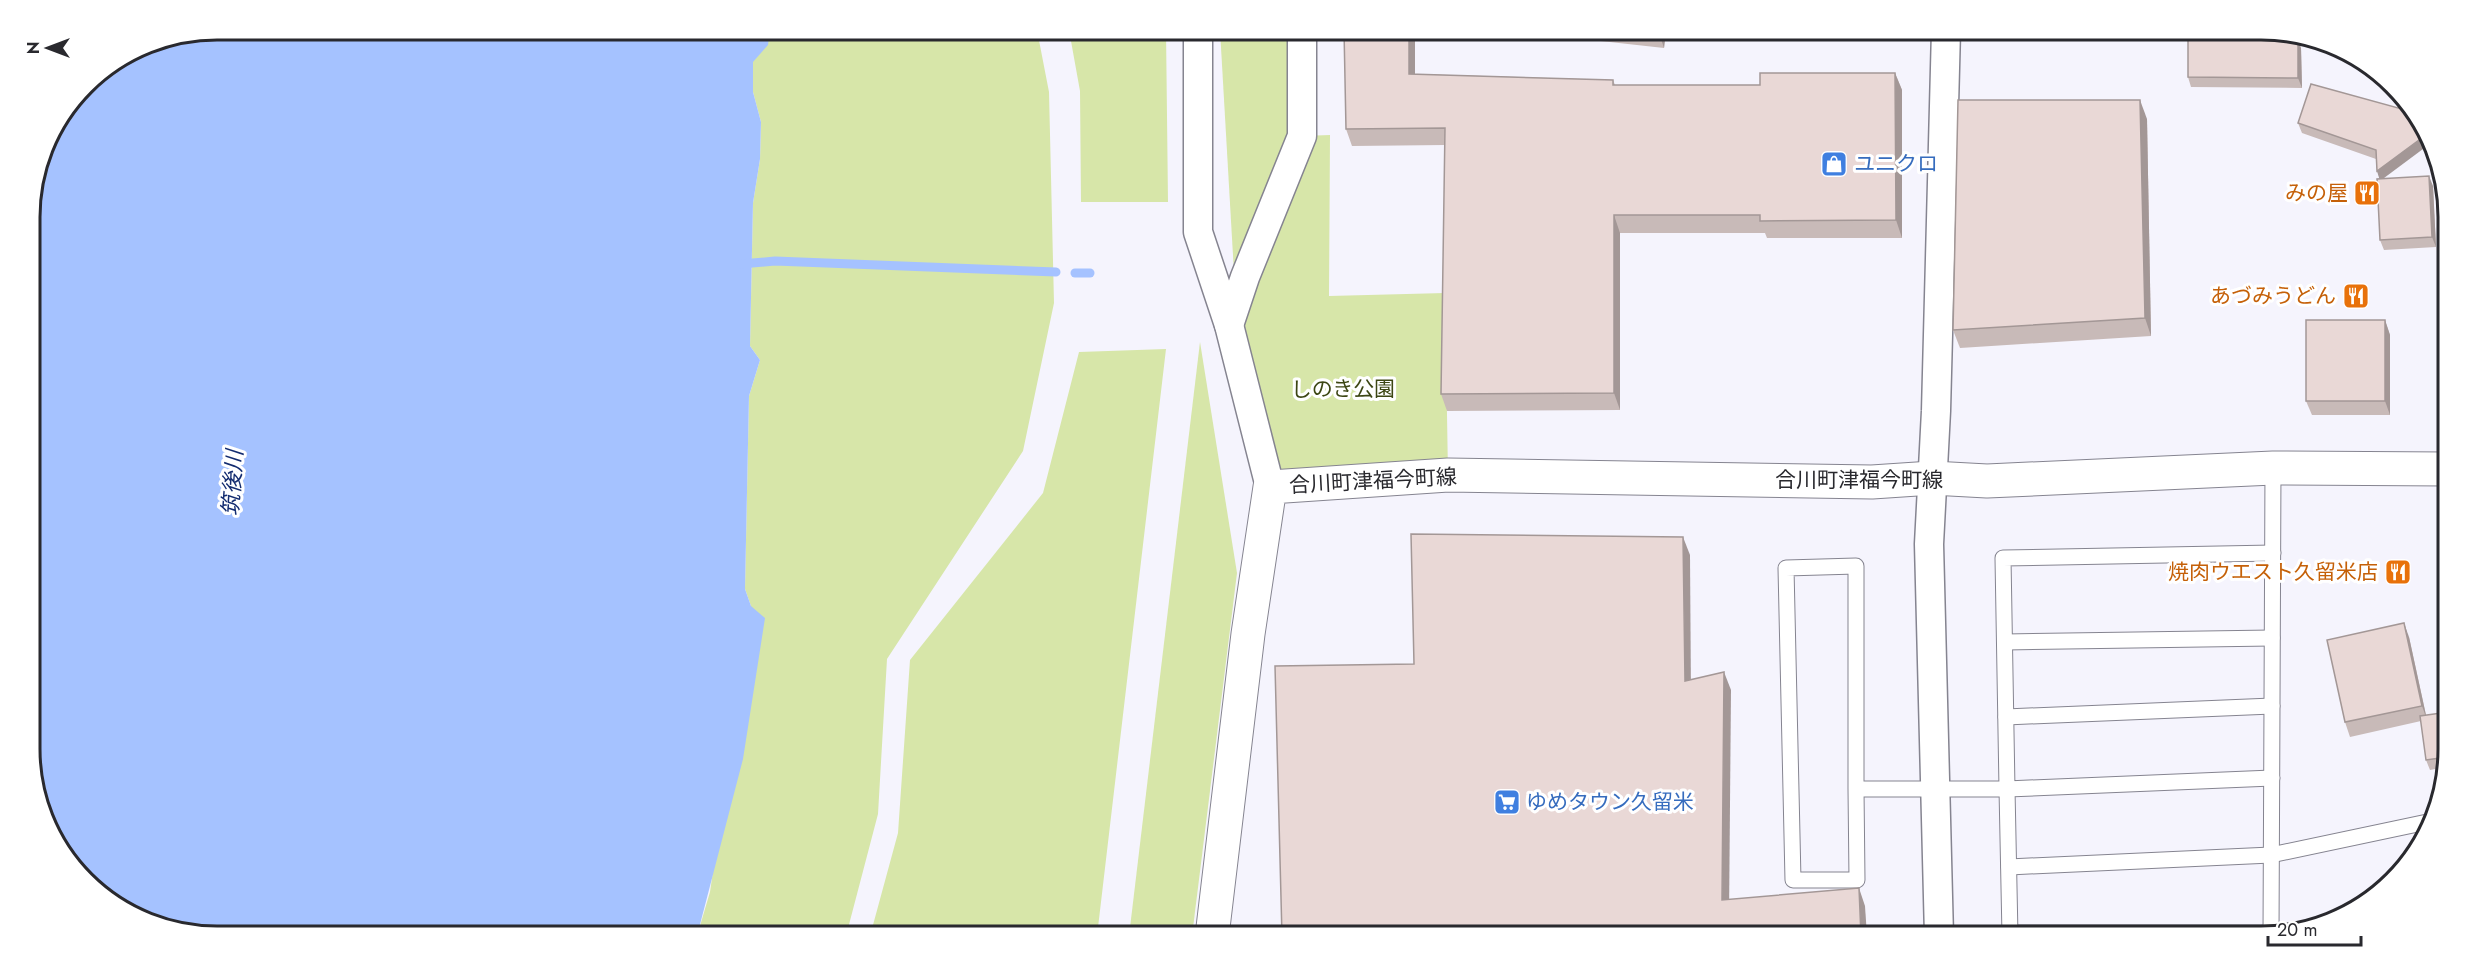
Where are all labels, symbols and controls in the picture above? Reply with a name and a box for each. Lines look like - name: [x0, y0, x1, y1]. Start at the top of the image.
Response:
- north arrow: [18, 18, 78, 78]
- text: N: [22, 42, 45, 54]
- shop icon: ユニクロ: [1819, 149, 1849, 179]
- place label: ユニクロ: [1854, 149, 1938, 179]
- place label: みの屋: [2285, 178, 2348, 208]
- restaurant icon: みの屋: [2352, 178, 2382, 208]
- place label: あづみうどん: [2210, 281, 2336, 311]
- restaurant icon: あづみうどん: [2341, 281, 2371, 311]
- park label: しのき公園: [1291, 374, 1395, 404]
- water label: 筑後川: [214, 447, 250, 517]
- street label: 合川町津福今町線: [1288, 462, 1458, 500]
- street label: 合川町津福今町線: [1775, 465, 1943, 495]
- place label: 焼肉ウエスト久留米店: [2168, 557, 2378, 587]
- restaurant icon: 焼肉ウエスト久留米店: [2383, 557, 2413, 587]
- supermarket icon: ゆめタウン久留米: [1492, 787, 1522, 817]
- place label: ゆめタウン久留米: [1526, 787, 1694, 817]
- scale bar: [2268, 909, 2361, 947]
- text: 20 m: [2277, 917, 2317, 943]

